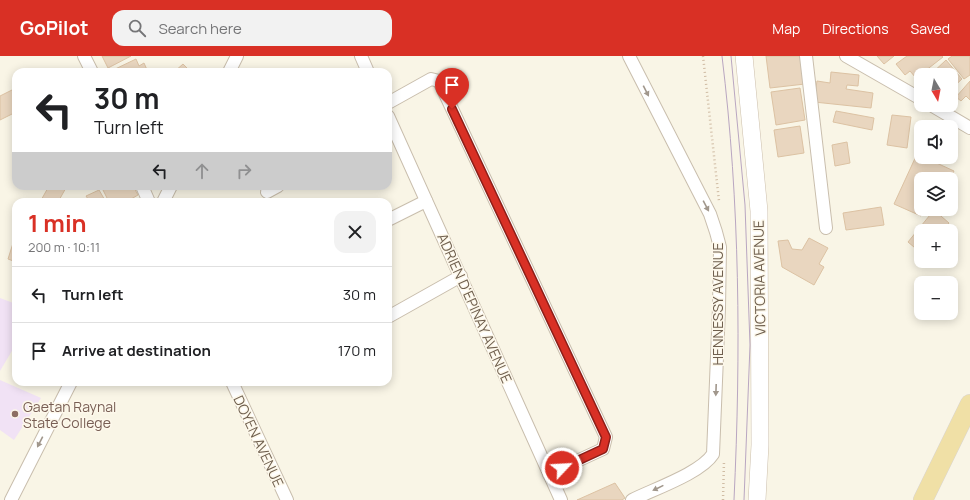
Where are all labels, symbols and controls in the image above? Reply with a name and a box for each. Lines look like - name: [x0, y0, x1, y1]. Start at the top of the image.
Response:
- search box: [112, 10, 392, 46]
- text: GoPilot: [20, 15, 88, 41]
- icon: search: [126, 17, 148, 39]
- text: Search here: [158, 18, 242, 39]
- text: Map: [772, 19, 800, 38]
- text: Directions: [822, 19, 889, 38]
- text: Saved: [911, 19, 950, 38]
- pin: [435, 68, 469, 109]
- north arrow: [914, 68, 958, 112]
- map controls: [914, 68, 958, 320]
- icon: arrive: [441, 74, 463, 96]
- text: 30 m: [94, 79, 159, 117]
- icon: left: [28, 84, 80, 136]
- one-way arrow: [643, 85, 649, 97]
- text: Turn left: [94, 115, 164, 139]
- button: sound: [914, 120, 958, 164]
- icon: left: [149, 160, 171, 182]
- icon: ahead: [191, 160, 213, 182]
- icon: right: [233, 160, 255, 182]
- button: layers: [914, 172, 958, 216]
- one-way arrow: [703, 201, 710, 212]
- text: 1 min: [28, 206, 87, 239]
- button: close: [334, 211, 376, 253]
- street label: VICTORIA AVENUE: [748, 220, 770, 336]
- button: +: [914, 224, 958, 268]
- street label: ADRIEN D'EPINAY AVENUE: [433, 230, 517, 386]
- text: 200 m · 10:11: [28, 238, 100, 256]
- street label: HENNESSY AVENUE: [708, 242, 727, 366]
- button: −: [914, 276, 958, 320]
- icon: left: [28, 284, 50, 306]
- text: Turn left: [62, 284, 124, 305]
- text: 30 m: [343, 284, 376, 305]
- icon: arrive: [28, 340, 50, 362]
- text: Arrive at destination: [62, 340, 211, 361]
- text: 170 m: [338, 340, 376, 361]
- one-way arrow: [713, 384, 719, 397]
- street label: DOYEN AVENUE: [229, 392, 289, 490]
- place label: Gaetan Raynal State College: [23, 397, 116, 432]
- marker: Gaetan Raynal State College: [10, 409, 20, 419]
- one-way arrow: [37, 436, 44, 447]
- position arrow: [541, 447, 583, 489]
- one-way arrow: [652, 485, 663, 491]

